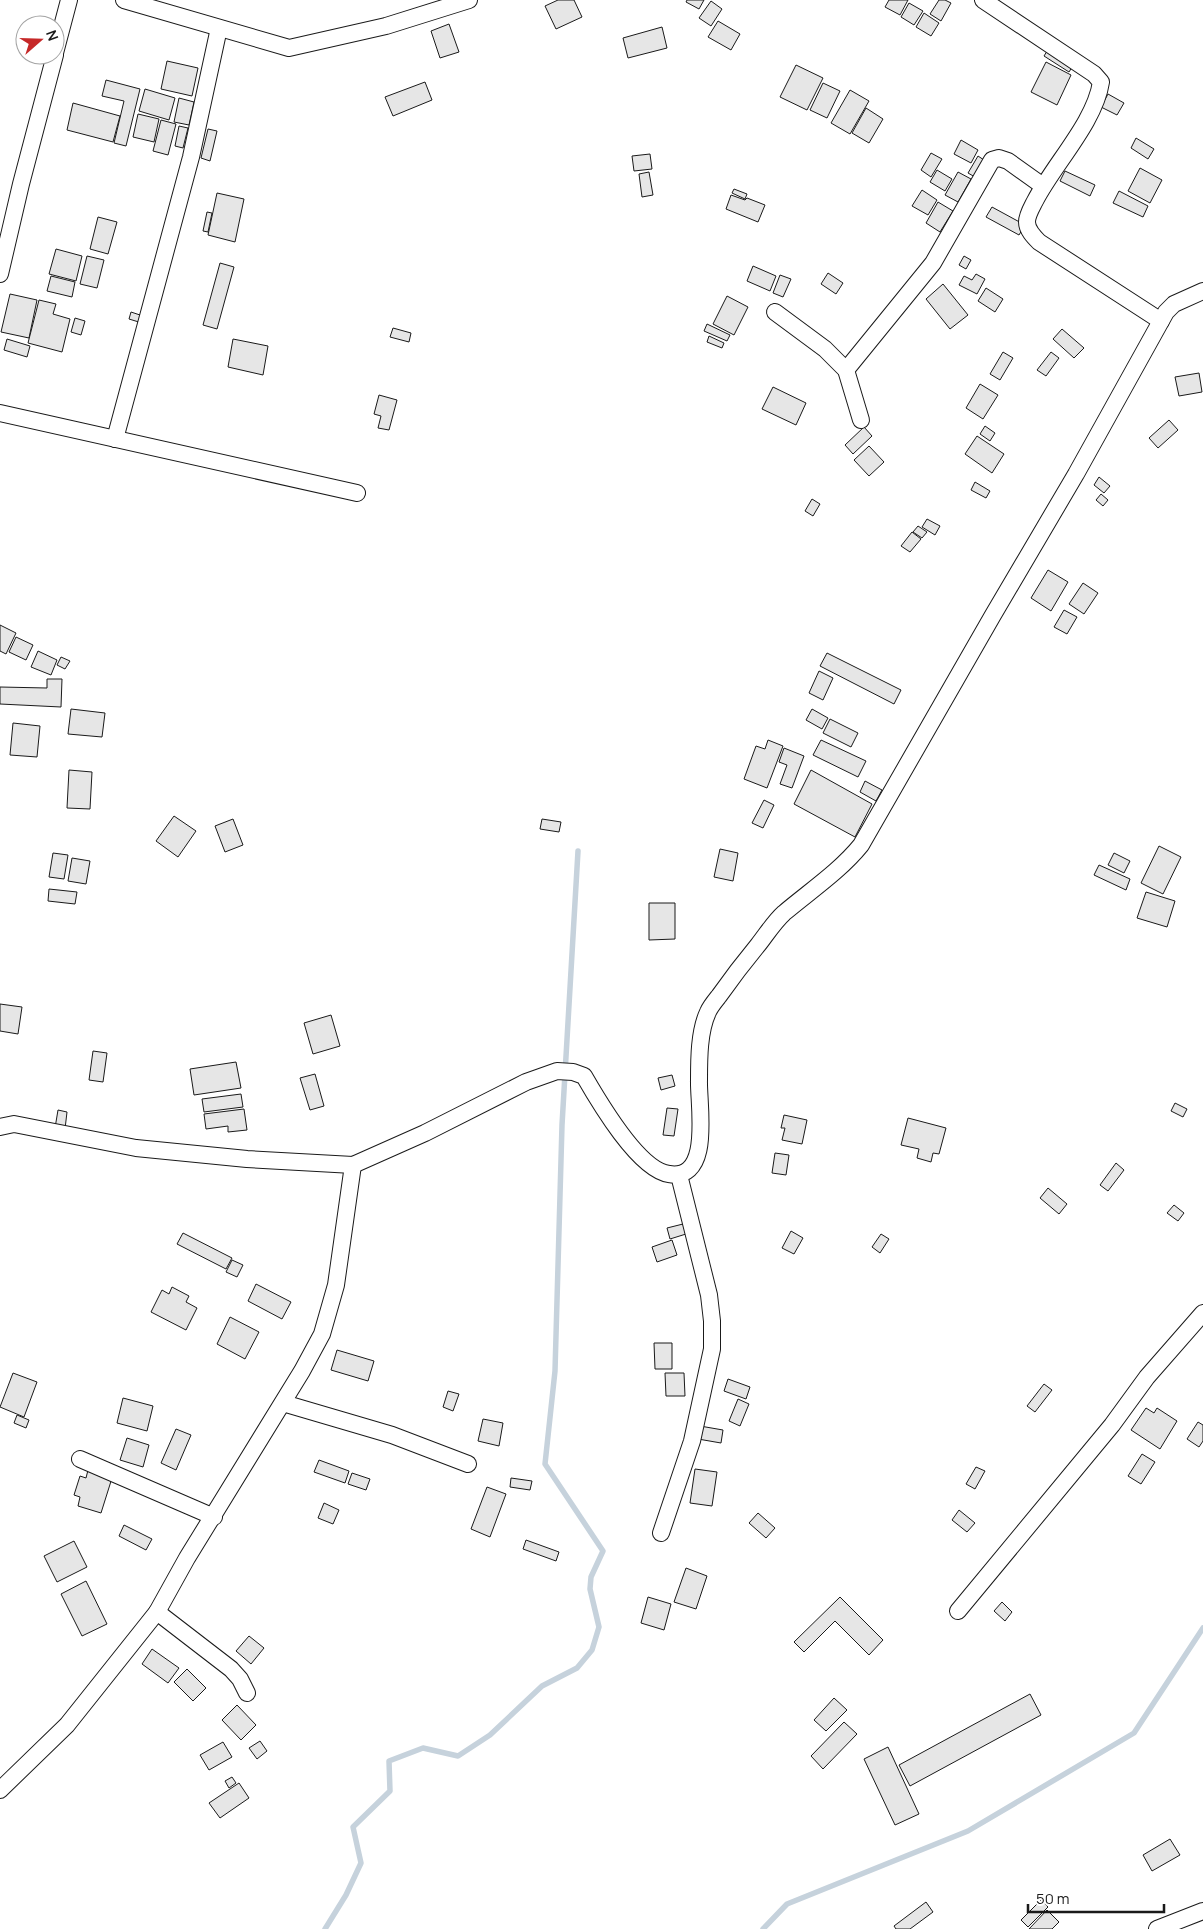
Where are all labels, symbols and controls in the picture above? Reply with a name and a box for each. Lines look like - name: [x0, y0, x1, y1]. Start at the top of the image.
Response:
- north arrow: [15, 15, 65, 65]
- text: N: [42, 27, 63, 43]
- scale bar: [1028, 1882, 1164, 1914]
- text: 50 m: [1036, 1888, 1070, 1909]

